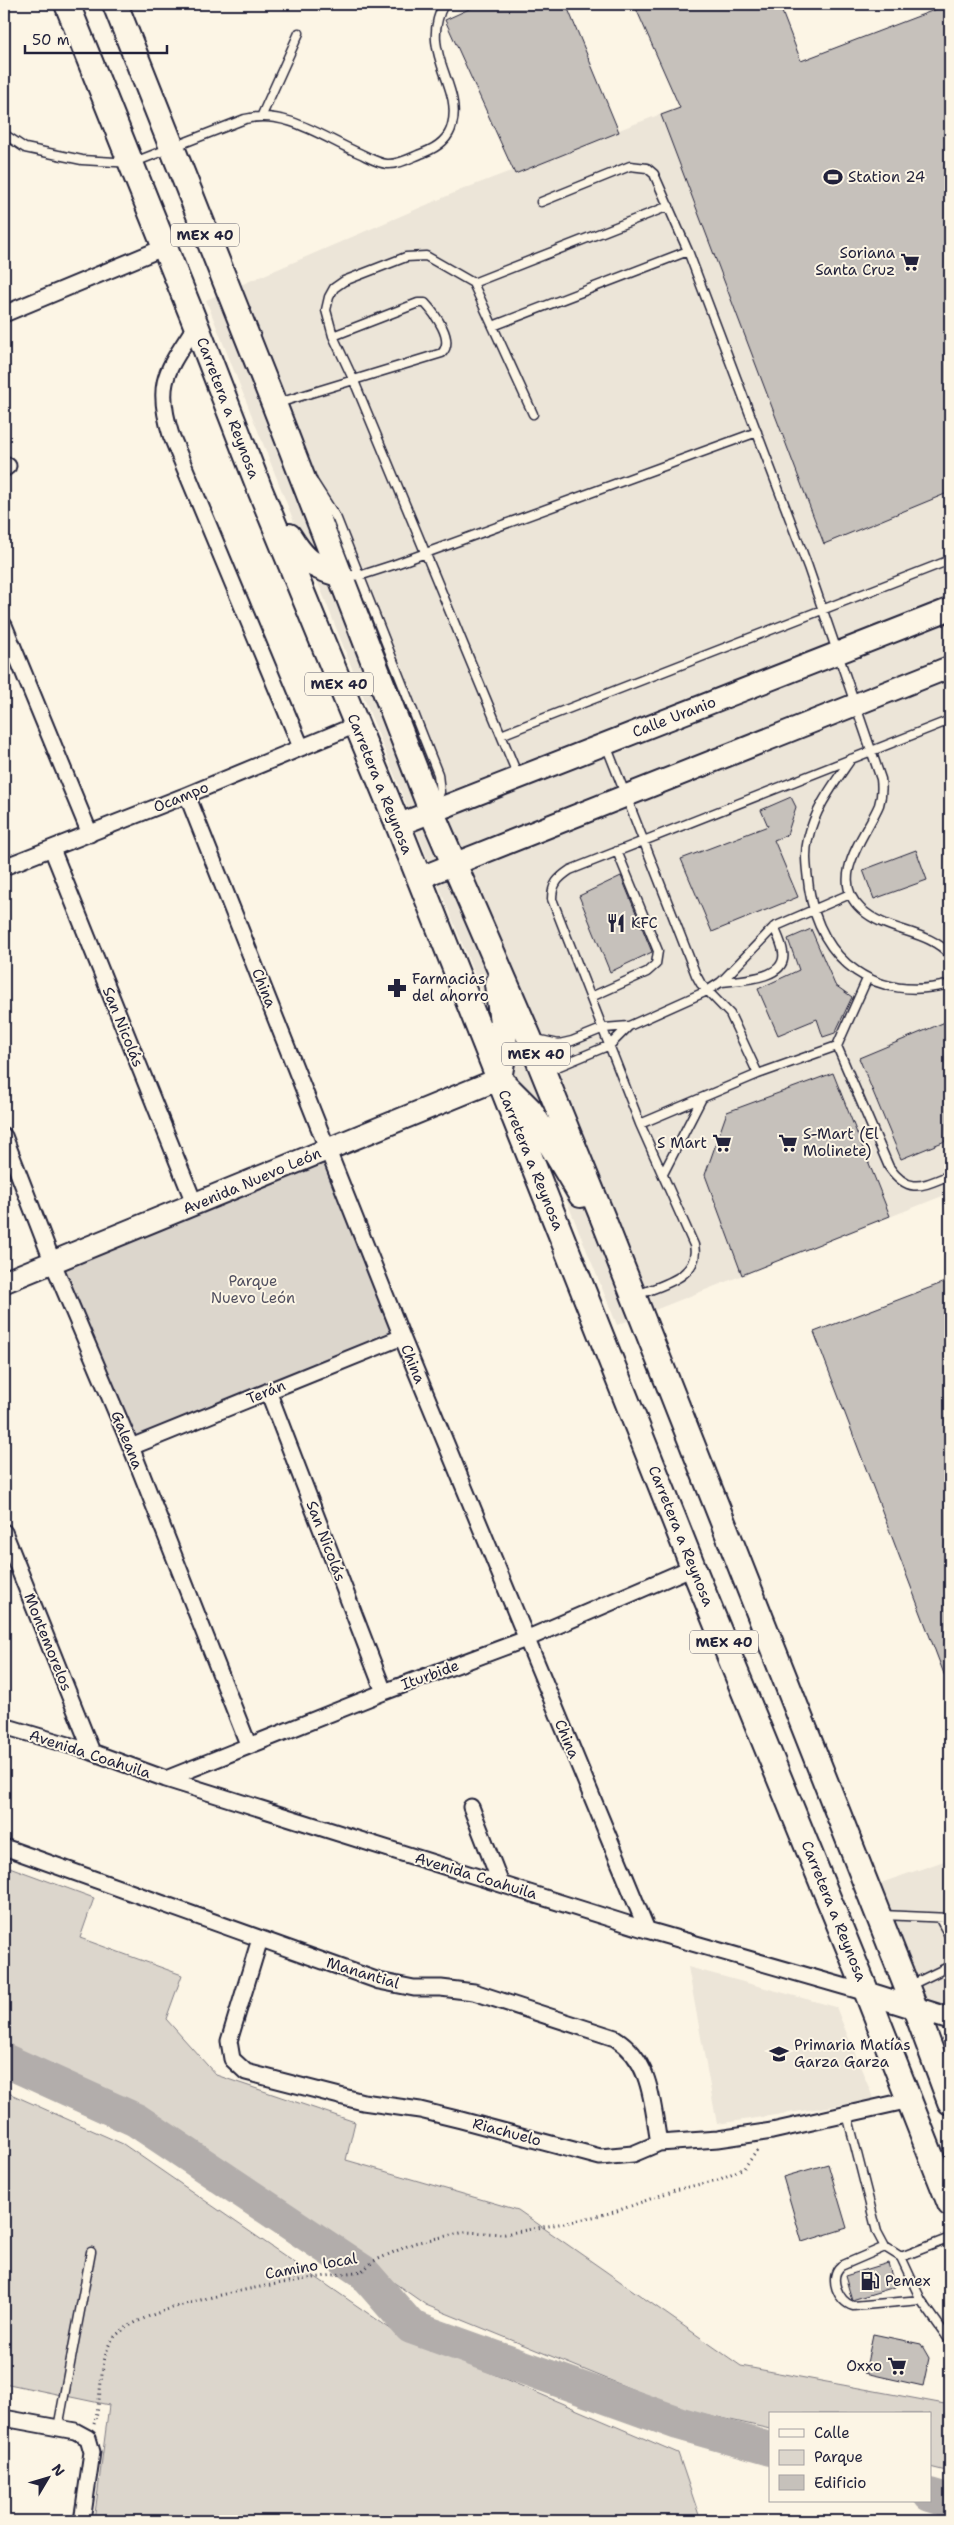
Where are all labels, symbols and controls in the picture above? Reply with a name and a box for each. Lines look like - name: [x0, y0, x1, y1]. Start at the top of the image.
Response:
- scale bar: [25, 22, 168, 54]
- text: 50 m: [32, 30, 70, 50]
- sports icon: Station 24: [822, 166, 844, 188]
- place label: Station 24: [848, 167, 925, 187]
- road number: MEX 40: [171, 224, 239, 246]
- place label: Soriana Santa Cruz: [815, 243, 896, 280]
- supermarket icon: Soriana Santa Cruz: [899, 251, 921, 273]
- street label: Carretera a Reynosa: [192, 334, 264, 482]
- road number: MEX 40: [305, 672, 373, 696]
- street label: Calle Uranio: [629, 692, 719, 742]
- street label: Carretera a Reynosa: [343, 711, 418, 858]
- street label: Ocampo: [150, 777, 212, 817]
- restaurant icon: KFC: [605, 912, 627, 934]
- place label: KFC: [631, 913, 658, 933]
- street label: China: [247, 965, 281, 1011]
- place label: Farmacias del ahorro: [412, 969, 489, 1006]
- pharmacy icon: Farmacias del ahorro: [386, 977, 408, 999]
- street label: San Nicolás: [98, 984, 148, 1070]
- road number: MEX 40: [502, 1042, 570, 1066]
- street label: Carretera a Reynosa: [494, 1087, 569, 1234]
- place label: S-Mart (El Molinete): [803, 1124, 879, 1161]
- supermarket icon: S Mart: [711, 1132, 733, 1154]
- supermarket icon: S-Mart (El Molinete): [777, 1132, 799, 1154]
- place label: S Mart: [657, 1133, 707, 1153]
- street label: Avenida Nuevo León: [180, 1143, 324, 1219]
- park label: Parque Nuevo León: [211, 1271, 295, 1308]
- street label: China: [396, 1341, 430, 1387]
- street label: Terán: [244, 1375, 288, 1409]
- street label: Galeana: [106, 1408, 148, 1473]
- street label: Carretera a Reynosa: [644, 1463, 719, 1610]
- street label: San Nicolás: [301, 1498, 351, 1584]
- street label: Montemorelos: [19, 1590, 77, 1694]
- road number: MEX 40: [690, 1630, 758, 1654]
- street label: Iturbide: [398, 1655, 462, 1695]
- street label: China: [550, 1716, 584, 1762]
- street label: Avenida Coahuila: [27, 1725, 154, 1783]
- street label: Carretera a Reynosa: [797, 1838, 872, 1985]
- street label: Avenida Coahuila: [413, 1848, 540, 1904]
- street label: Manantial: [324, 1952, 402, 1994]
- place label: Primaria Matías Garza Garza: [794, 2035, 911, 2072]
- school or university icon: Primaria Matías Garza Garza: [768, 2043, 790, 2065]
- street label: Riachuelo: [470, 2113, 544, 2151]
- street label: Camino local: [264, 2248, 359, 2284]
- fuel station icon: Pemex: [859, 2270, 881, 2292]
- place label: Pemex: [885, 2271, 931, 2291]
- supermarket icon: Oxxo: [886, 2355, 908, 2377]
- place label: Oxxo: [846, 2356, 882, 2376]
- legend: [769, 2412, 932, 2502]
- text: Calle: [814, 2423, 850, 2443]
- text: Parque: [814, 2447, 863, 2467]
- north arrow: [22, 2452, 72, 2502]
- text: N: [48, 2460, 69, 2480]
- text: Edificio: [814, 2473, 866, 2493]

